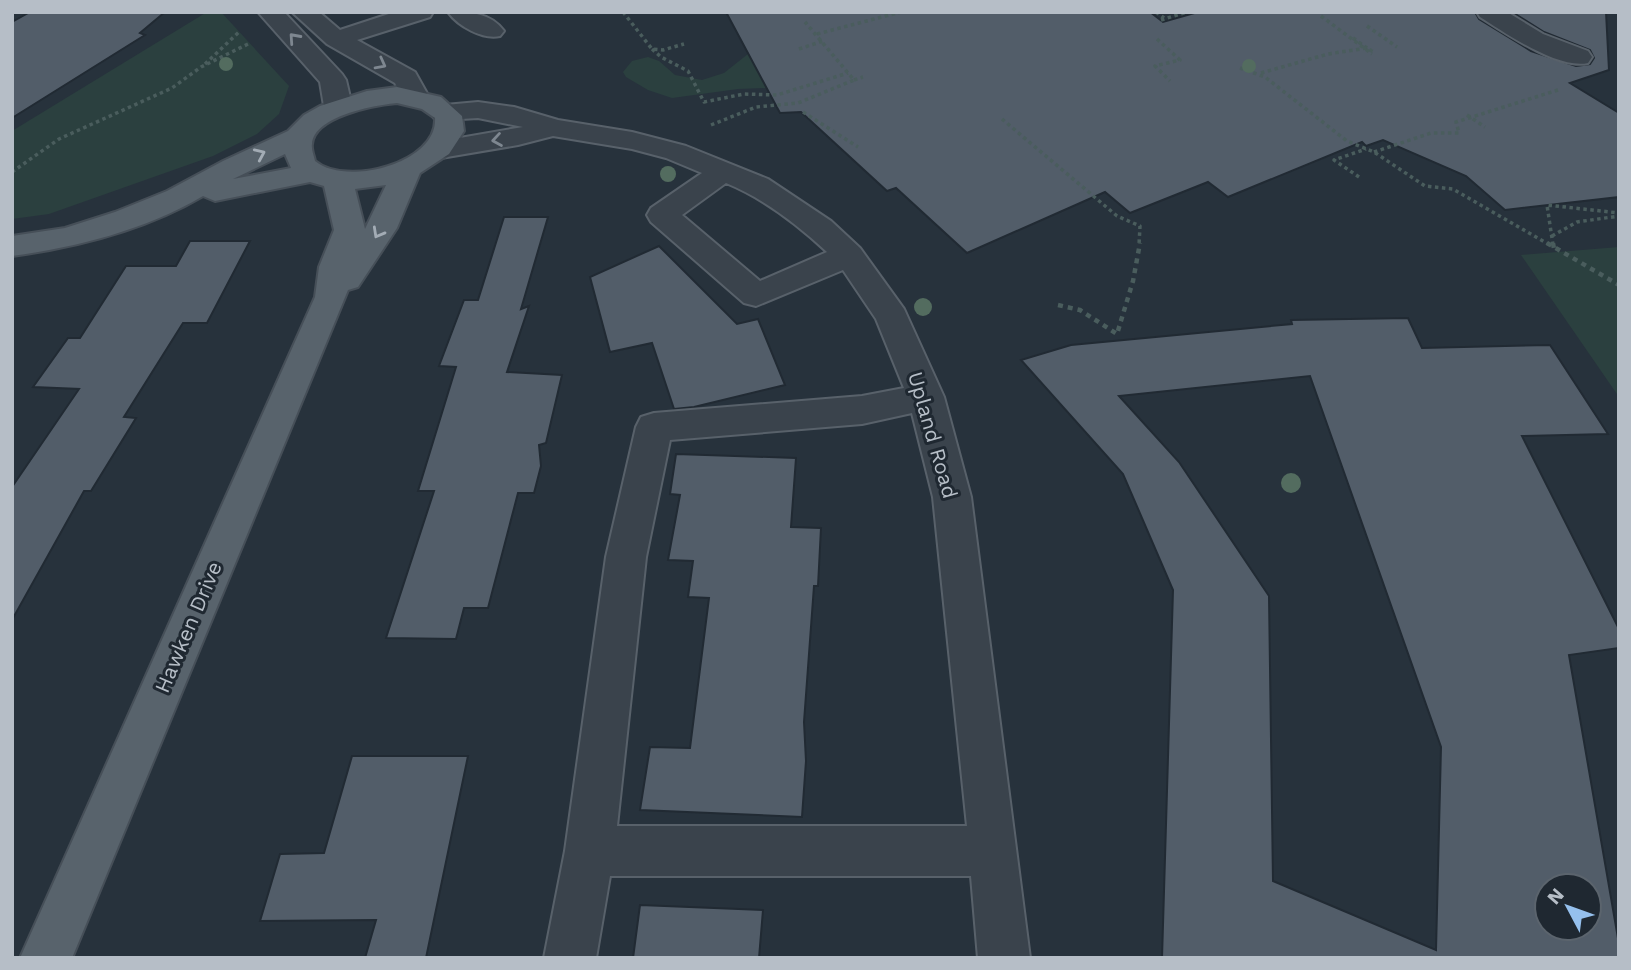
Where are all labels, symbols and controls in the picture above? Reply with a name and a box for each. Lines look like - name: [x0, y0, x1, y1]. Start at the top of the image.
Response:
- one-way arrow: [289, 33, 302, 46]
- one-way arrow: [373, 56, 386, 69]
- one-way arrow: [491, 132, 503, 147]
- one-way arrow: [253, 148, 265, 162]
- one-way arrow: [373, 226, 386, 239]
- street label: Upland Road: [903, 369, 963, 501]
- street label: Hawken Drive: [149, 557, 227, 697]
- north arrow: [1533, 872, 1603, 942]
- text: N: [1542, 883, 1569, 909]

